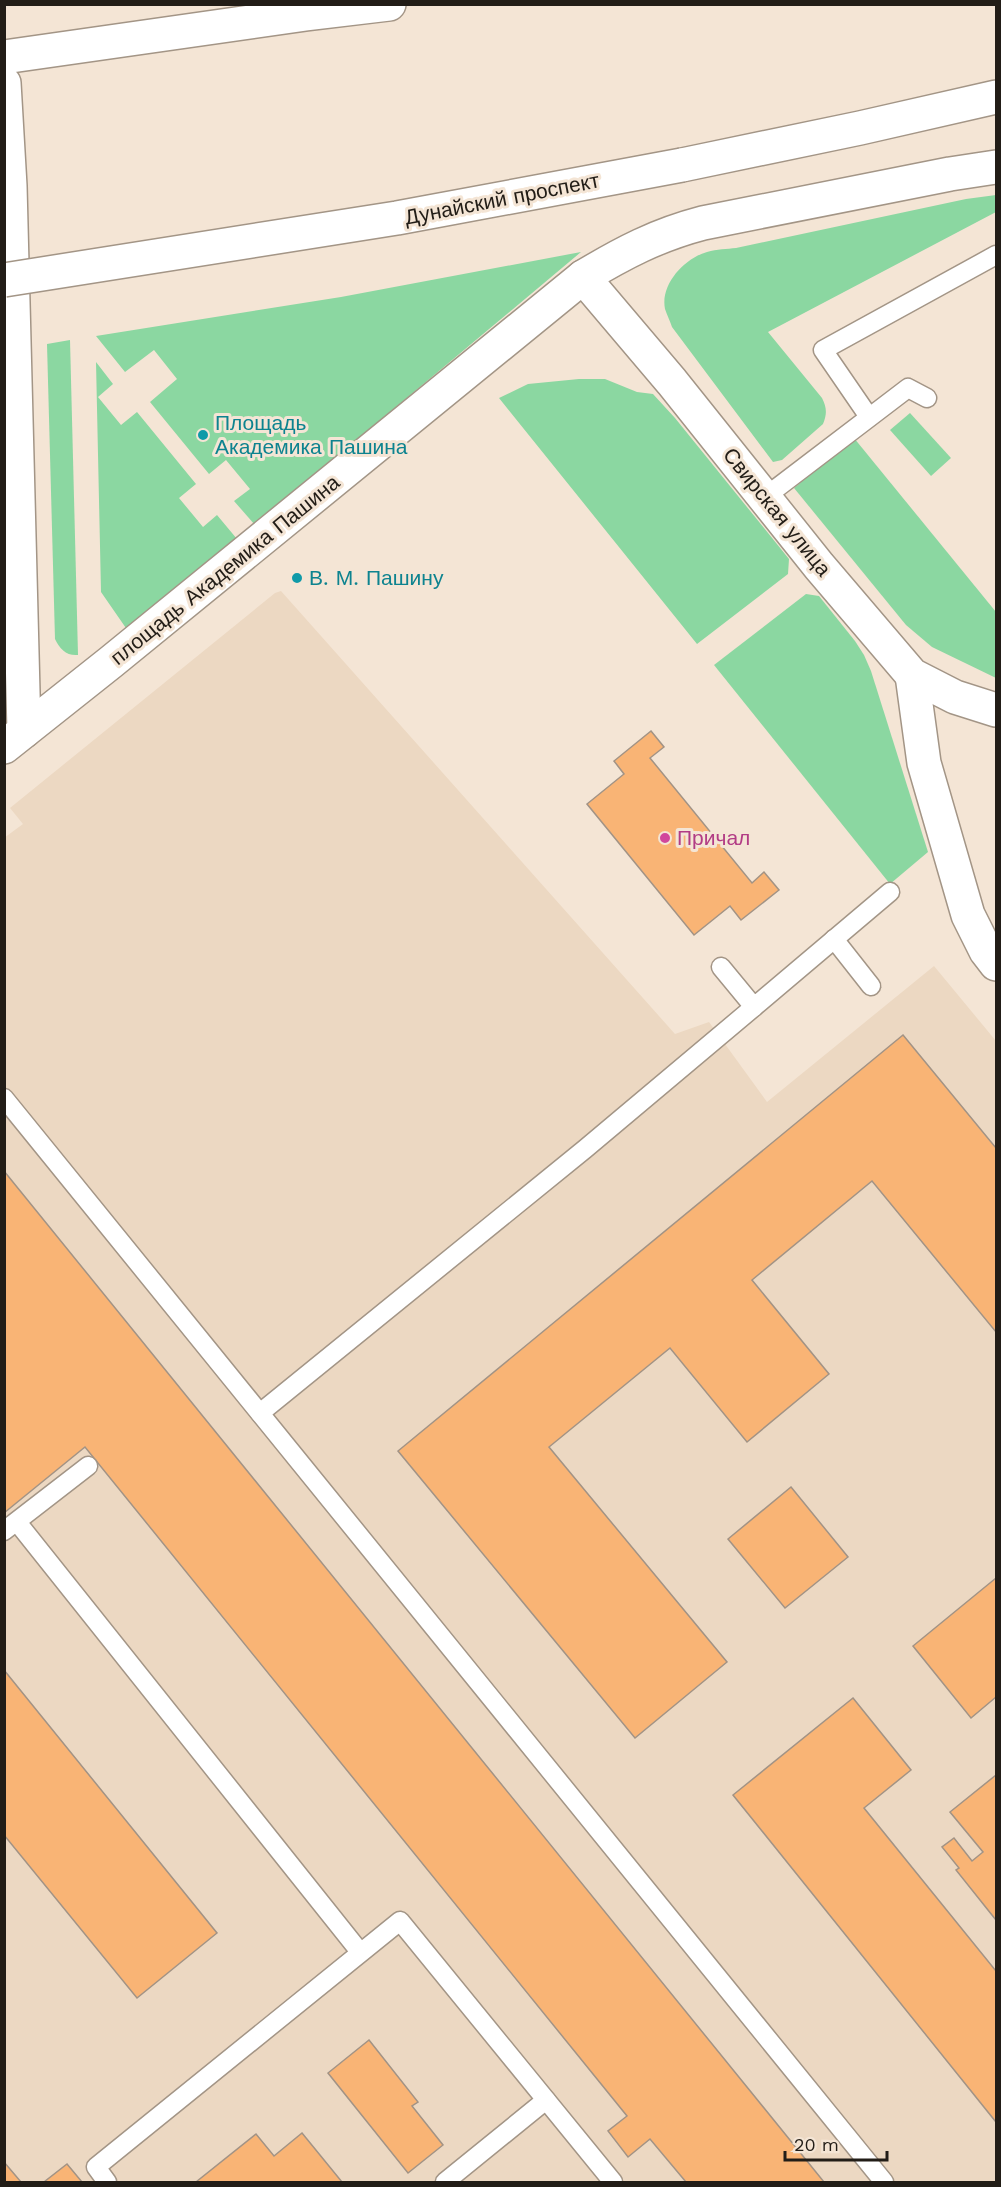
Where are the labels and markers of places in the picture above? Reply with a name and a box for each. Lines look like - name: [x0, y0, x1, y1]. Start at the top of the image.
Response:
- place label: Площадь Академика Пашина: [215, 410, 408, 459]
- marker: Площадь Академика Пашина: [196, 428, 210, 442]
- place label: В. М. Пашину: [309, 565, 444, 590]
- marker: В. М. Пашину: [290, 571, 304, 585]
- place label: Причал: [677, 825, 750, 850]
- marker: Причал: [658, 831, 672, 845]

